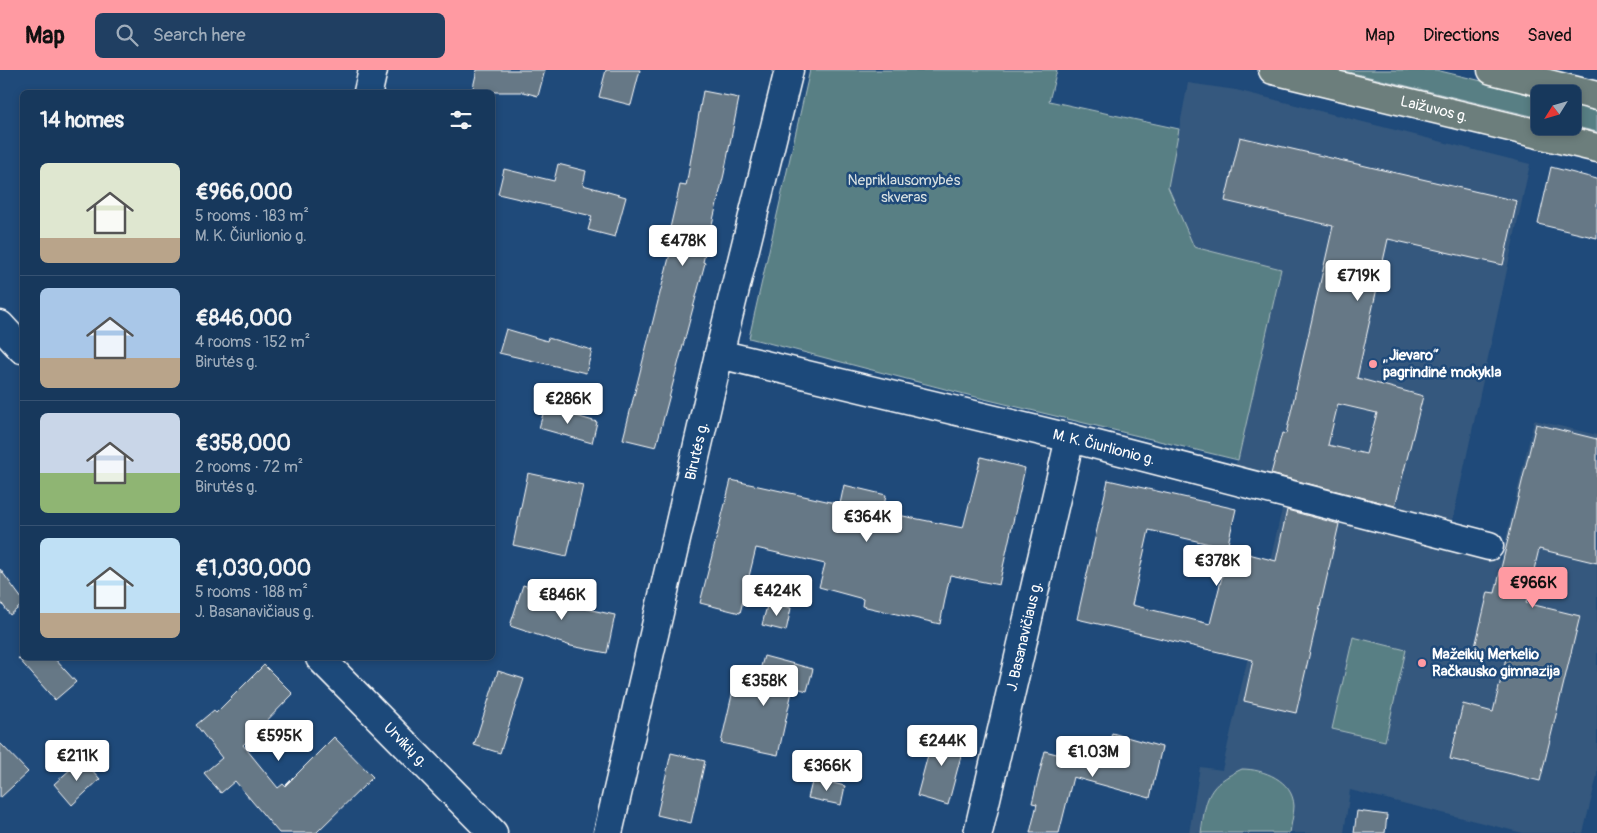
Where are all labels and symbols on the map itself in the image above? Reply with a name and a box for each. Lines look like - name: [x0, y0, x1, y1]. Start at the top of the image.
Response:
- north arrow: [1531, 85, 1581, 135]
- street label: Laižuvos g.: [1399, 92, 1470, 126]
- park label: Nepriklausomybės skveras: [848, 171, 961, 207]
- pin: €478K: [648, 224, 718, 267]
- pin: €719K: [1323, 260, 1393, 302]
- place label: „Jievaro“ pagrindinė mokykla: [1383, 346, 1501, 382]
- marker: „Jievaro“ pagrindinė mokykla: [1367, 358, 1379, 370]
- pin: €286K: [533, 382, 603, 425]
- street label: Birutės g.: [681, 420, 712, 482]
- street label: M. K. Čiurlionio g.: [1051, 425, 1157, 469]
- pin: €364K: [832, 500, 902, 543]
- pin: €378K: [1182, 544, 1252, 587]
- pin: €966K: [1498, 566, 1568, 609]
- pin: €424K: [742, 574, 812, 617]
- pin: €846K: [527, 578, 597, 621]
- street label: J. Basanavičiaus g.: [1002, 579, 1046, 693]
- place label: Mažeikių Merkelio Račkausko gimnazija: [1432, 645, 1560, 681]
- marker: Mažeikių Merkelio Račkausko gimnazija: [1416, 657, 1428, 669]
- pin: €358K: [729, 664, 799, 707]
- street label: Urvikių g.: [379, 718, 432, 771]
- pin: €595K: [244, 720, 314, 762]
- pin: €244K: [907, 724, 977, 767]
- pin: €1.03M: [1052, 736, 1134, 778]
- pin: €211K: [42, 740, 112, 782]
- pin: €366K: [792, 750, 862, 792]

